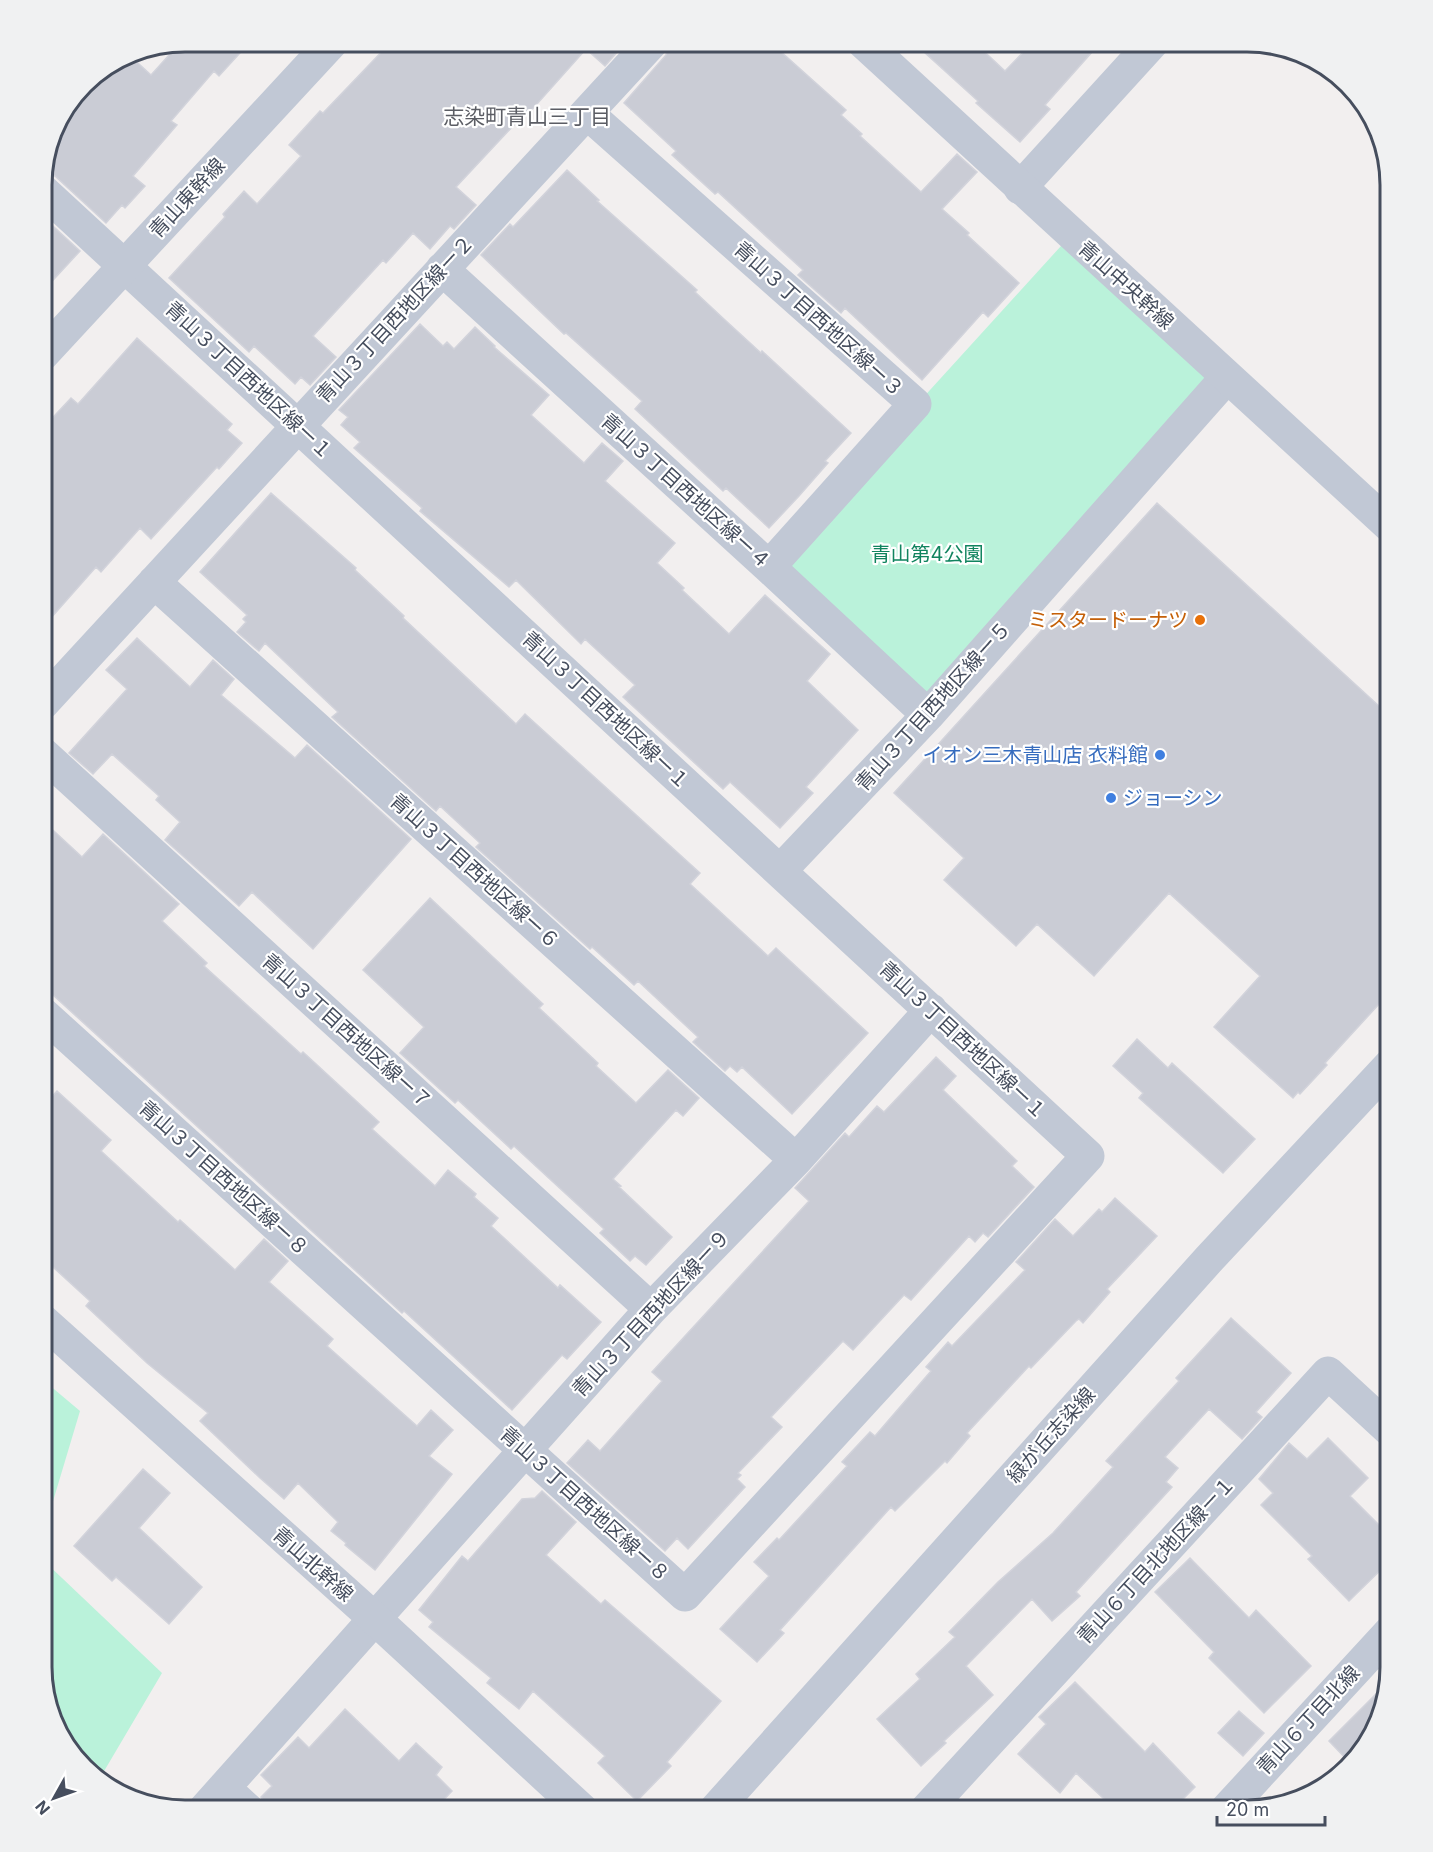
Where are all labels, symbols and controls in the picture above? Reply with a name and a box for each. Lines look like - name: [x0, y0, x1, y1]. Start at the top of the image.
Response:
- district label: 志染町青山三丁目: [443, 104, 611, 129]
- street label: 青山東幹線: [144, 153, 230, 243]
- street label: 青山３丁目西地区線ー２: [311, 230, 479, 408]
- street label: 青山３丁目西地区線ー３: [729, 236, 909, 402]
- street label: 青山中央幹線: [1073, 236, 1179, 334]
- street label: 青山３丁目西地区線ー１: [160, 296, 338, 464]
- street label: 青山３丁目西地区線ー４: [596, 408, 776, 574]
- park label: 青山第4公園: [871, 542, 983, 566]
- place label: ミスタードーナツ: [1028, 608, 1188, 632]
- marker: ミスタードーナツ: [1193, 613, 1207, 627]
- street label: 青山３丁目西地区線ー５: [850, 616, 1016, 796]
- street label: 青山３丁目西地区線ー１: [517, 626, 695, 794]
- place label: イオン三木青山店 衣料館: [922, 743, 1148, 767]
- marker: イオン三木青山店 衣料館: [1153, 748, 1167, 762]
- place label: ジョーシン: [1123, 786, 1223, 810]
- street label: 青山３丁目西地区線ー６: [385, 788, 565, 954]
- marker: ジョーシン: [1104, 791, 1118, 805]
- street label: 青山３丁目西地区線ー７: [257, 948, 437, 1114]
- street label: 青山３丁目西地区線ー１: [874, 956, 1052, 1124]
- street label: 青山３丁目西地区線ー８: [134, 1095, 314, 1261]
- street label: 青山３丁目西地区線ー９: [567, 1224, 735, 1402]
- street label: 緑が丘志染線: [1002, 1382, 1100, 1488]
- street label: 青山３丁目西地区線ー８: [495, 1421, 675, 1587]
- street label: 青山６丁目北地区線ー１: [1072, 1471, 1240, 1649]
- street label: 青山北幹線: [268, 1522, 358, 1606]
- street label: 青山６丁目北線: [1251, 1661, 1365, 1779]
- north arrow: [24, 1768, 84, 1828]
- scale bar: [1217, 1789, 1325, 1827]
- text: N: [31, 1797, 54, 1819]
- text: 20 m: [1226, 1799, 1269, 1820]

